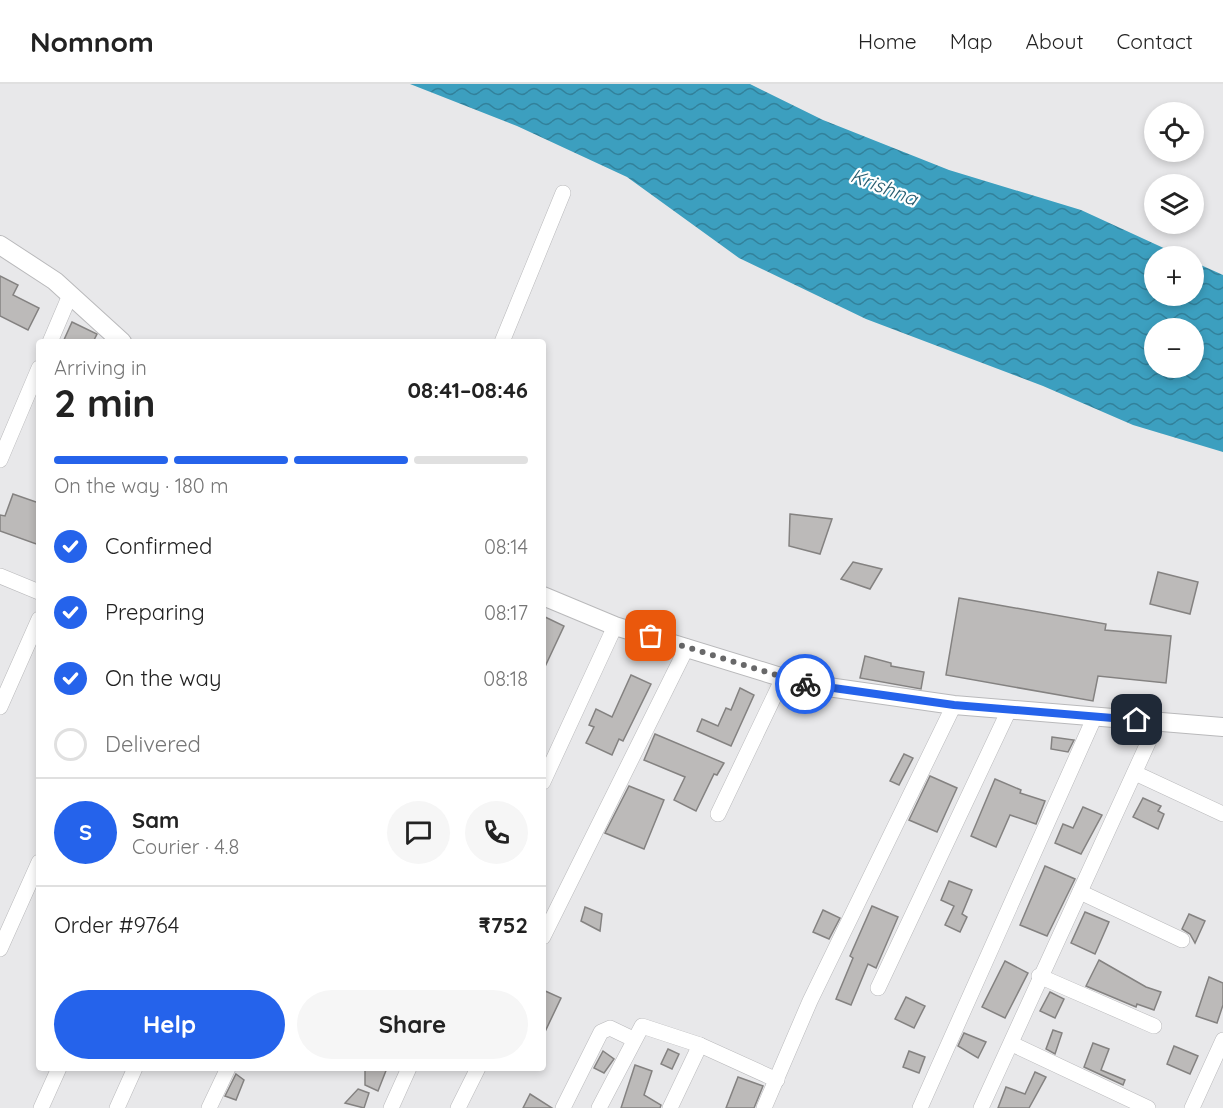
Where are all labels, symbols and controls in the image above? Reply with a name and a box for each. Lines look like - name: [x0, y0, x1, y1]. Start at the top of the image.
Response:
- text: Nomnom: [30, 24, 154, 59]
- text: Home: [858, 28, 917, 54]
- text: Map: [950, 28, 993, 54]
- text: About: [1026, 28, 1084, 54]
- text: Contact: [1117, 28, 1193, 54]
- map controls: [1144, 102, 1204, 378]
- button: locate: [1144, 102, 1204, 162]
- water label: Krishna: [847, 162, 923, 211]
- button: layers: [1144, 174, 1204, 234]
- button: +: [1144, 246, 1204, 306]
- button: −: [1144, 318, 1204, 378]
- text: Arriving in: [54, 355, 147, 380]
- text: 08:41–08:46: [408, 376, 528, 404]
- text: 2 min: [54, 378, 156, 427]
- text: On the way · 180 m: [54, 473, 228, 498]
- icon: check: [54, 530, 87, 563]
- text: Confirmed: [105, 532, 212, 560]
- text: 08:14: [484, 534, 528, 559]
- icon: check: [54, 596, 87, 629]
- text: Preparing: [105, 598, 205, 626]
- text: 08:17: [484, 600, 528, 625]
- pin: [625, 610, 676, 661]
- icon: bag: [634, 619, 667, 652]
- courier: [775, 654, 835, 714]
- icon: check: [54, 662, 87, 695]
- text: On the way: [105, 664, 221, 692]
- text: 08:18: [483, 666, 528, 691]
- icon: bike: [789, 668, 822, 701]
- pin: [1111, 694, 1162, 745]
- icon: home: [1120, 703, 1153, 736]
- text: Delivered: [105, 730, 201, 758]
- button: chat: [387, 801, 450, 864]
- button: phone: [465, 801, 528, 864]
- text: Sam: [132, 806, 179, 834]
- text: S: [79, 818, 92, 846]
- text: Courier · 4.8: [132, 834, 239, 859]
- text: Order #9764: [54, 911, 179, 939]
- text: ₹752: [479, 911, 528, 939]
- button: Help: [54, 990, 285, 1059]
- button: Share: [297, 990, 528, 1059]

